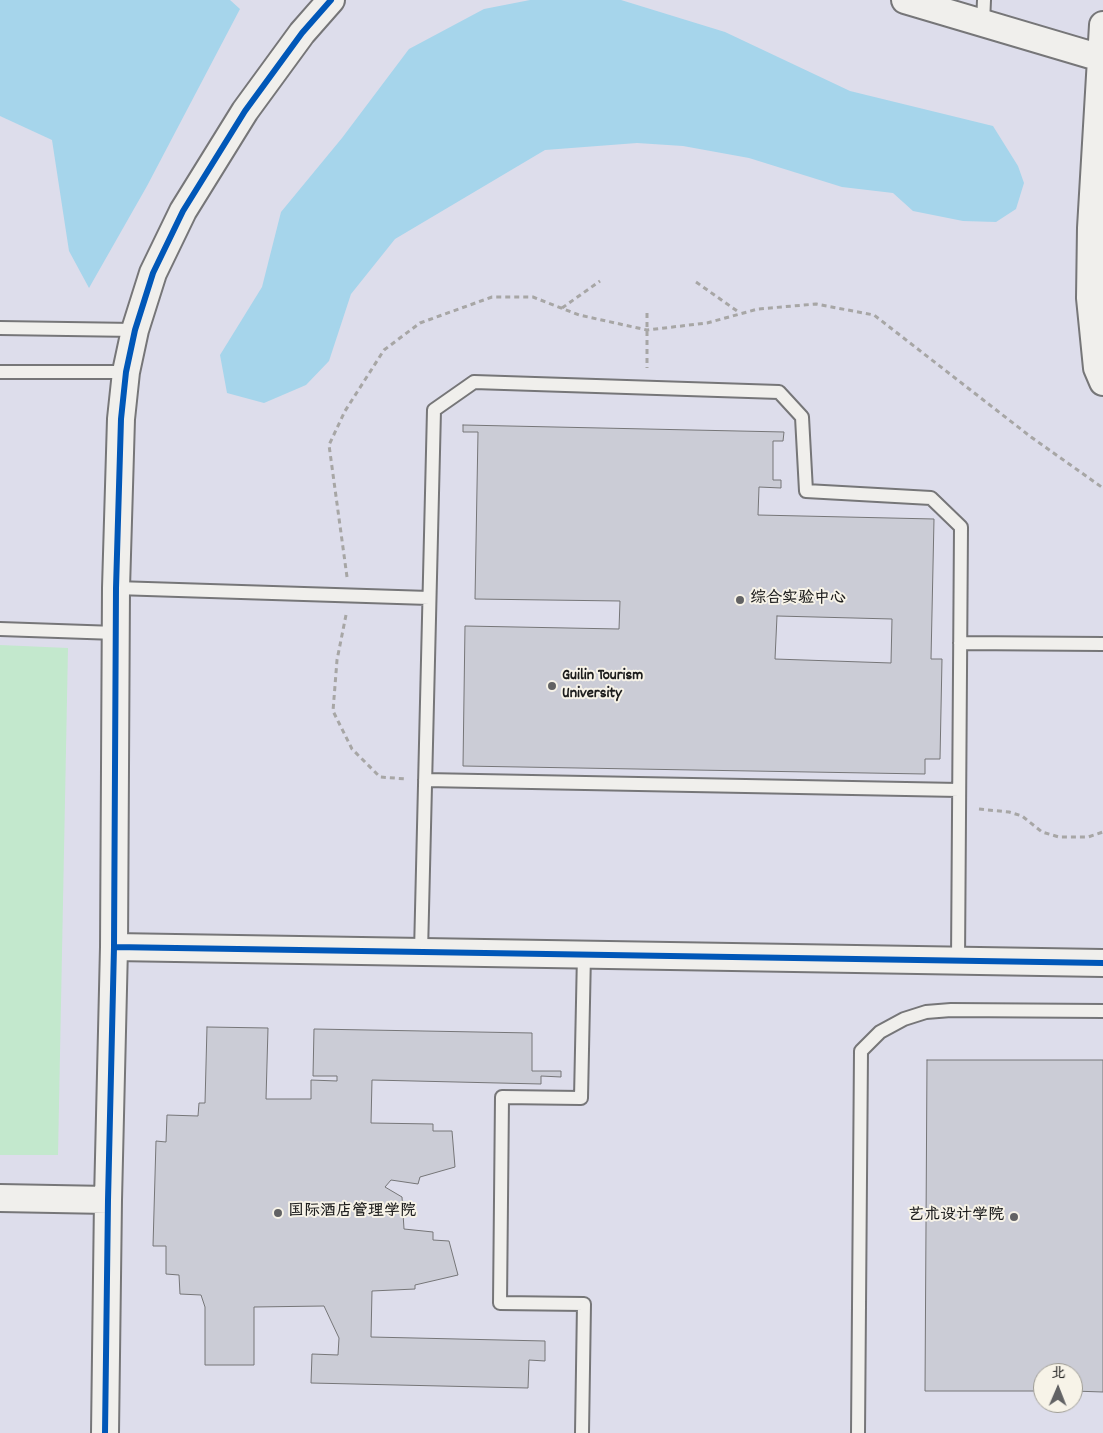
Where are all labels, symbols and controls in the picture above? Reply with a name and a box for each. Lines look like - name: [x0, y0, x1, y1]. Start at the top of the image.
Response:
- place label: 综合实验中心: [750, 590, 846, 610]
- marker: 综合实验中心: [734, 594, 746, 606]
- place label: Guilin Tourism University: [562, 667, 643, 705]
- marker: Guilin Tourism University: [546, 680, 558, 692]
- place label: 国际酒店管理学院: [288, 1203, 416, 1223]
- marker: 国际酒店管理学院: [272, 1207, 284, 1219]
- place label: 艺术设计学院: [908, 1207, 1004, 1227]
- marker: 艺术设计学院: [1008, 1211, 1020, 1223]
- north arrow: [1033, 1363, 1083, 1413]
- text: 北: [1051, 1364, 1065, 1384]

